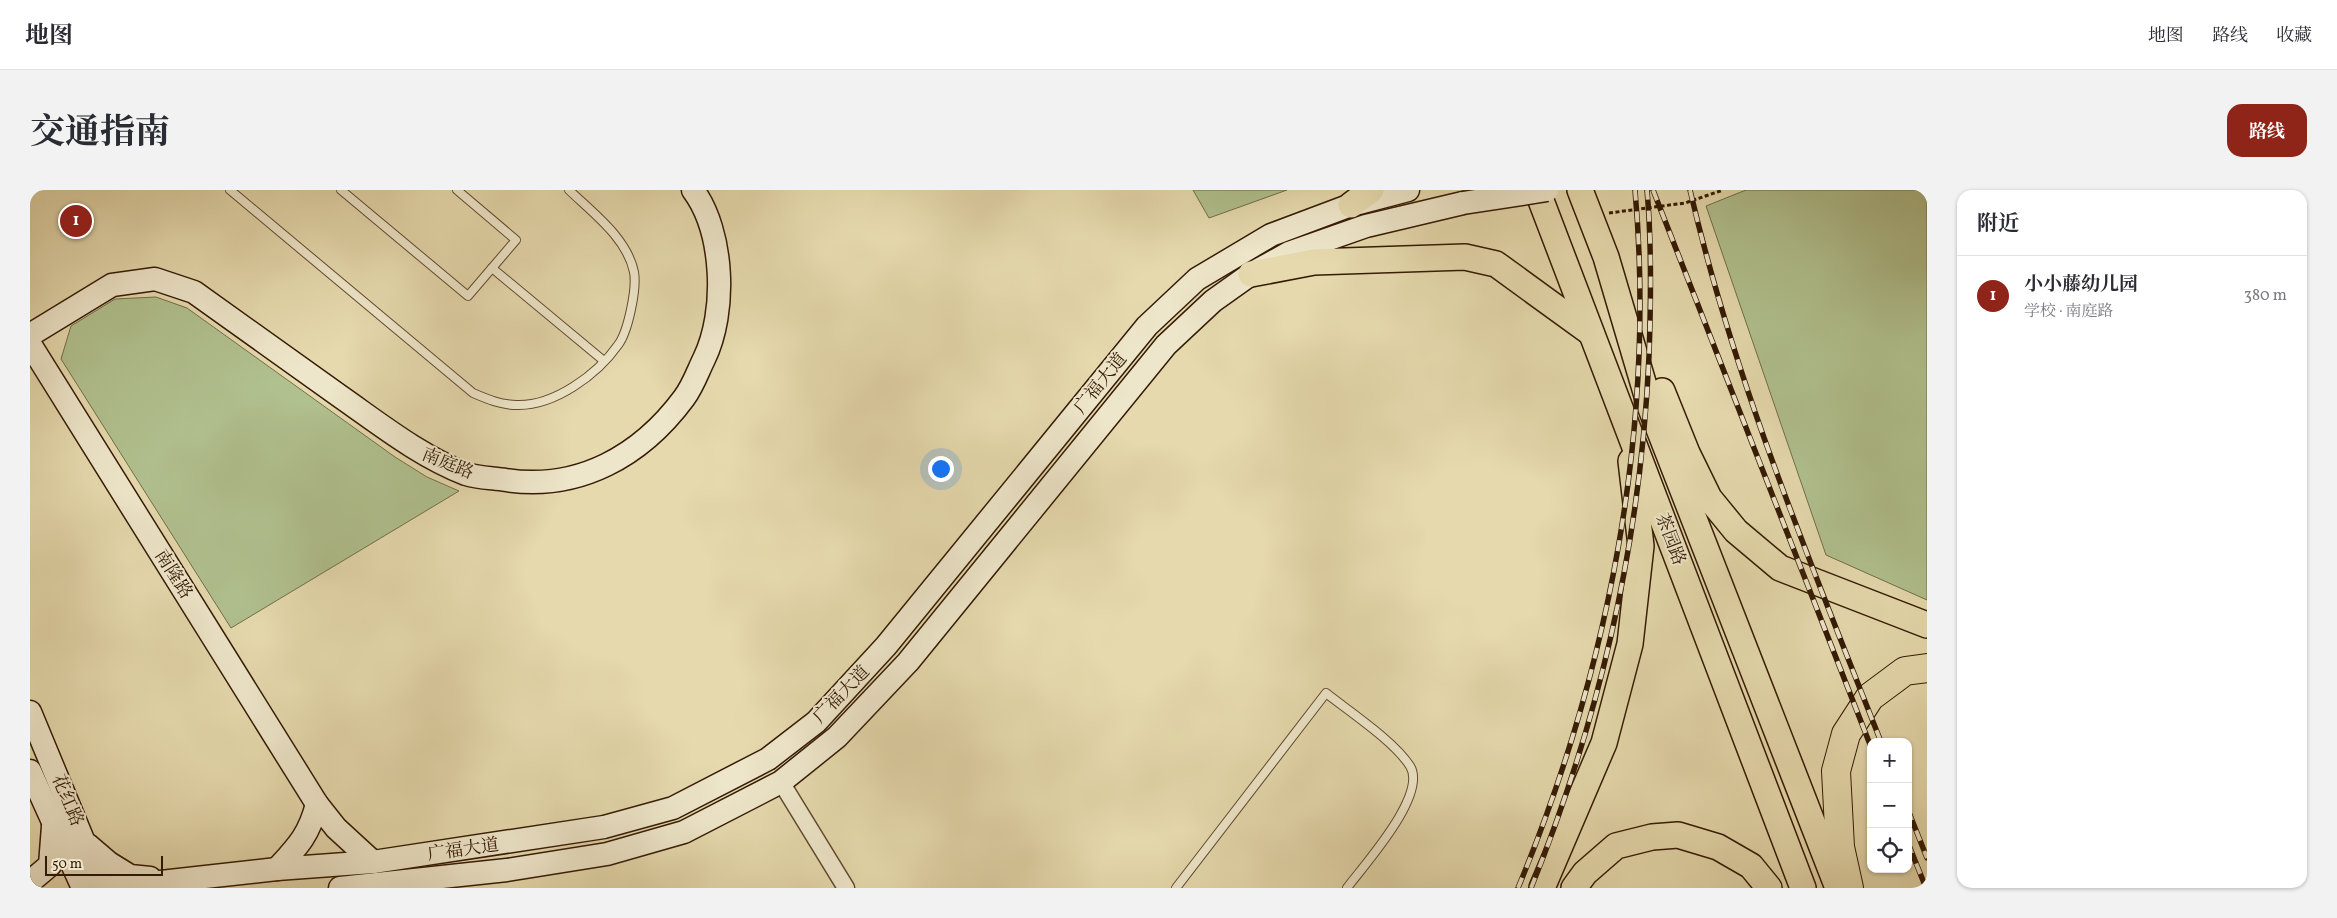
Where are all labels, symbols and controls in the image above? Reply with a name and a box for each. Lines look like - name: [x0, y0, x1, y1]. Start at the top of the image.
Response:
- text: 地图: [25, 20, 73, 54]
- text: 地图: [2148, 24, 2184, 49]
- text: 路线: [2212, 24, 2248, 49]
- text: 收藏: [2276, 24, 2312, 49]
- button: 路线: [2227, 104, 2307, 157]
- text: 交通指南: [30, 110, 170, 158]
- pin: 1: [60, 202, 92, 240]
- text: 附近: [1977, 210, 2019, 239]
- text: 小小藤幼儿园: [2024, 272, 2138, 298]
- text: 1: [1990, 285, 1996, 307]
- text: 380 m: [2244, 285, 2287, 307]
- text: 学校 · 南庭路: [2024, 301, 2114, 323]
- street label: 广福大道: [1069, 348, 1134, 420]
- street label: 南庭路: [418, 443, 477, 486]
- your location: [928, 456, 954, 482]
- street label: 茶园路: [1648, 510, 1691, 569]
- street label: 南隆路: [148, 545, 198, 604]
- street label: 广福大道: [808, 660, 876, 730]
- map controls: [1867, 738, 1912, 873]
- button: +: [1867, 738, 1912, 783]
- street label: 花红路: [45, 771, 89, 830]
- button: −: [1867, 783, 1912, 828]
- button: locate: [1867, 828, 1912, 873]
- street label: 广福大道: [426, 833, 501, 868]
- scale bar: [45, 853, 162, 876]
- text: 50 m: [52, 855, 82, 874]

